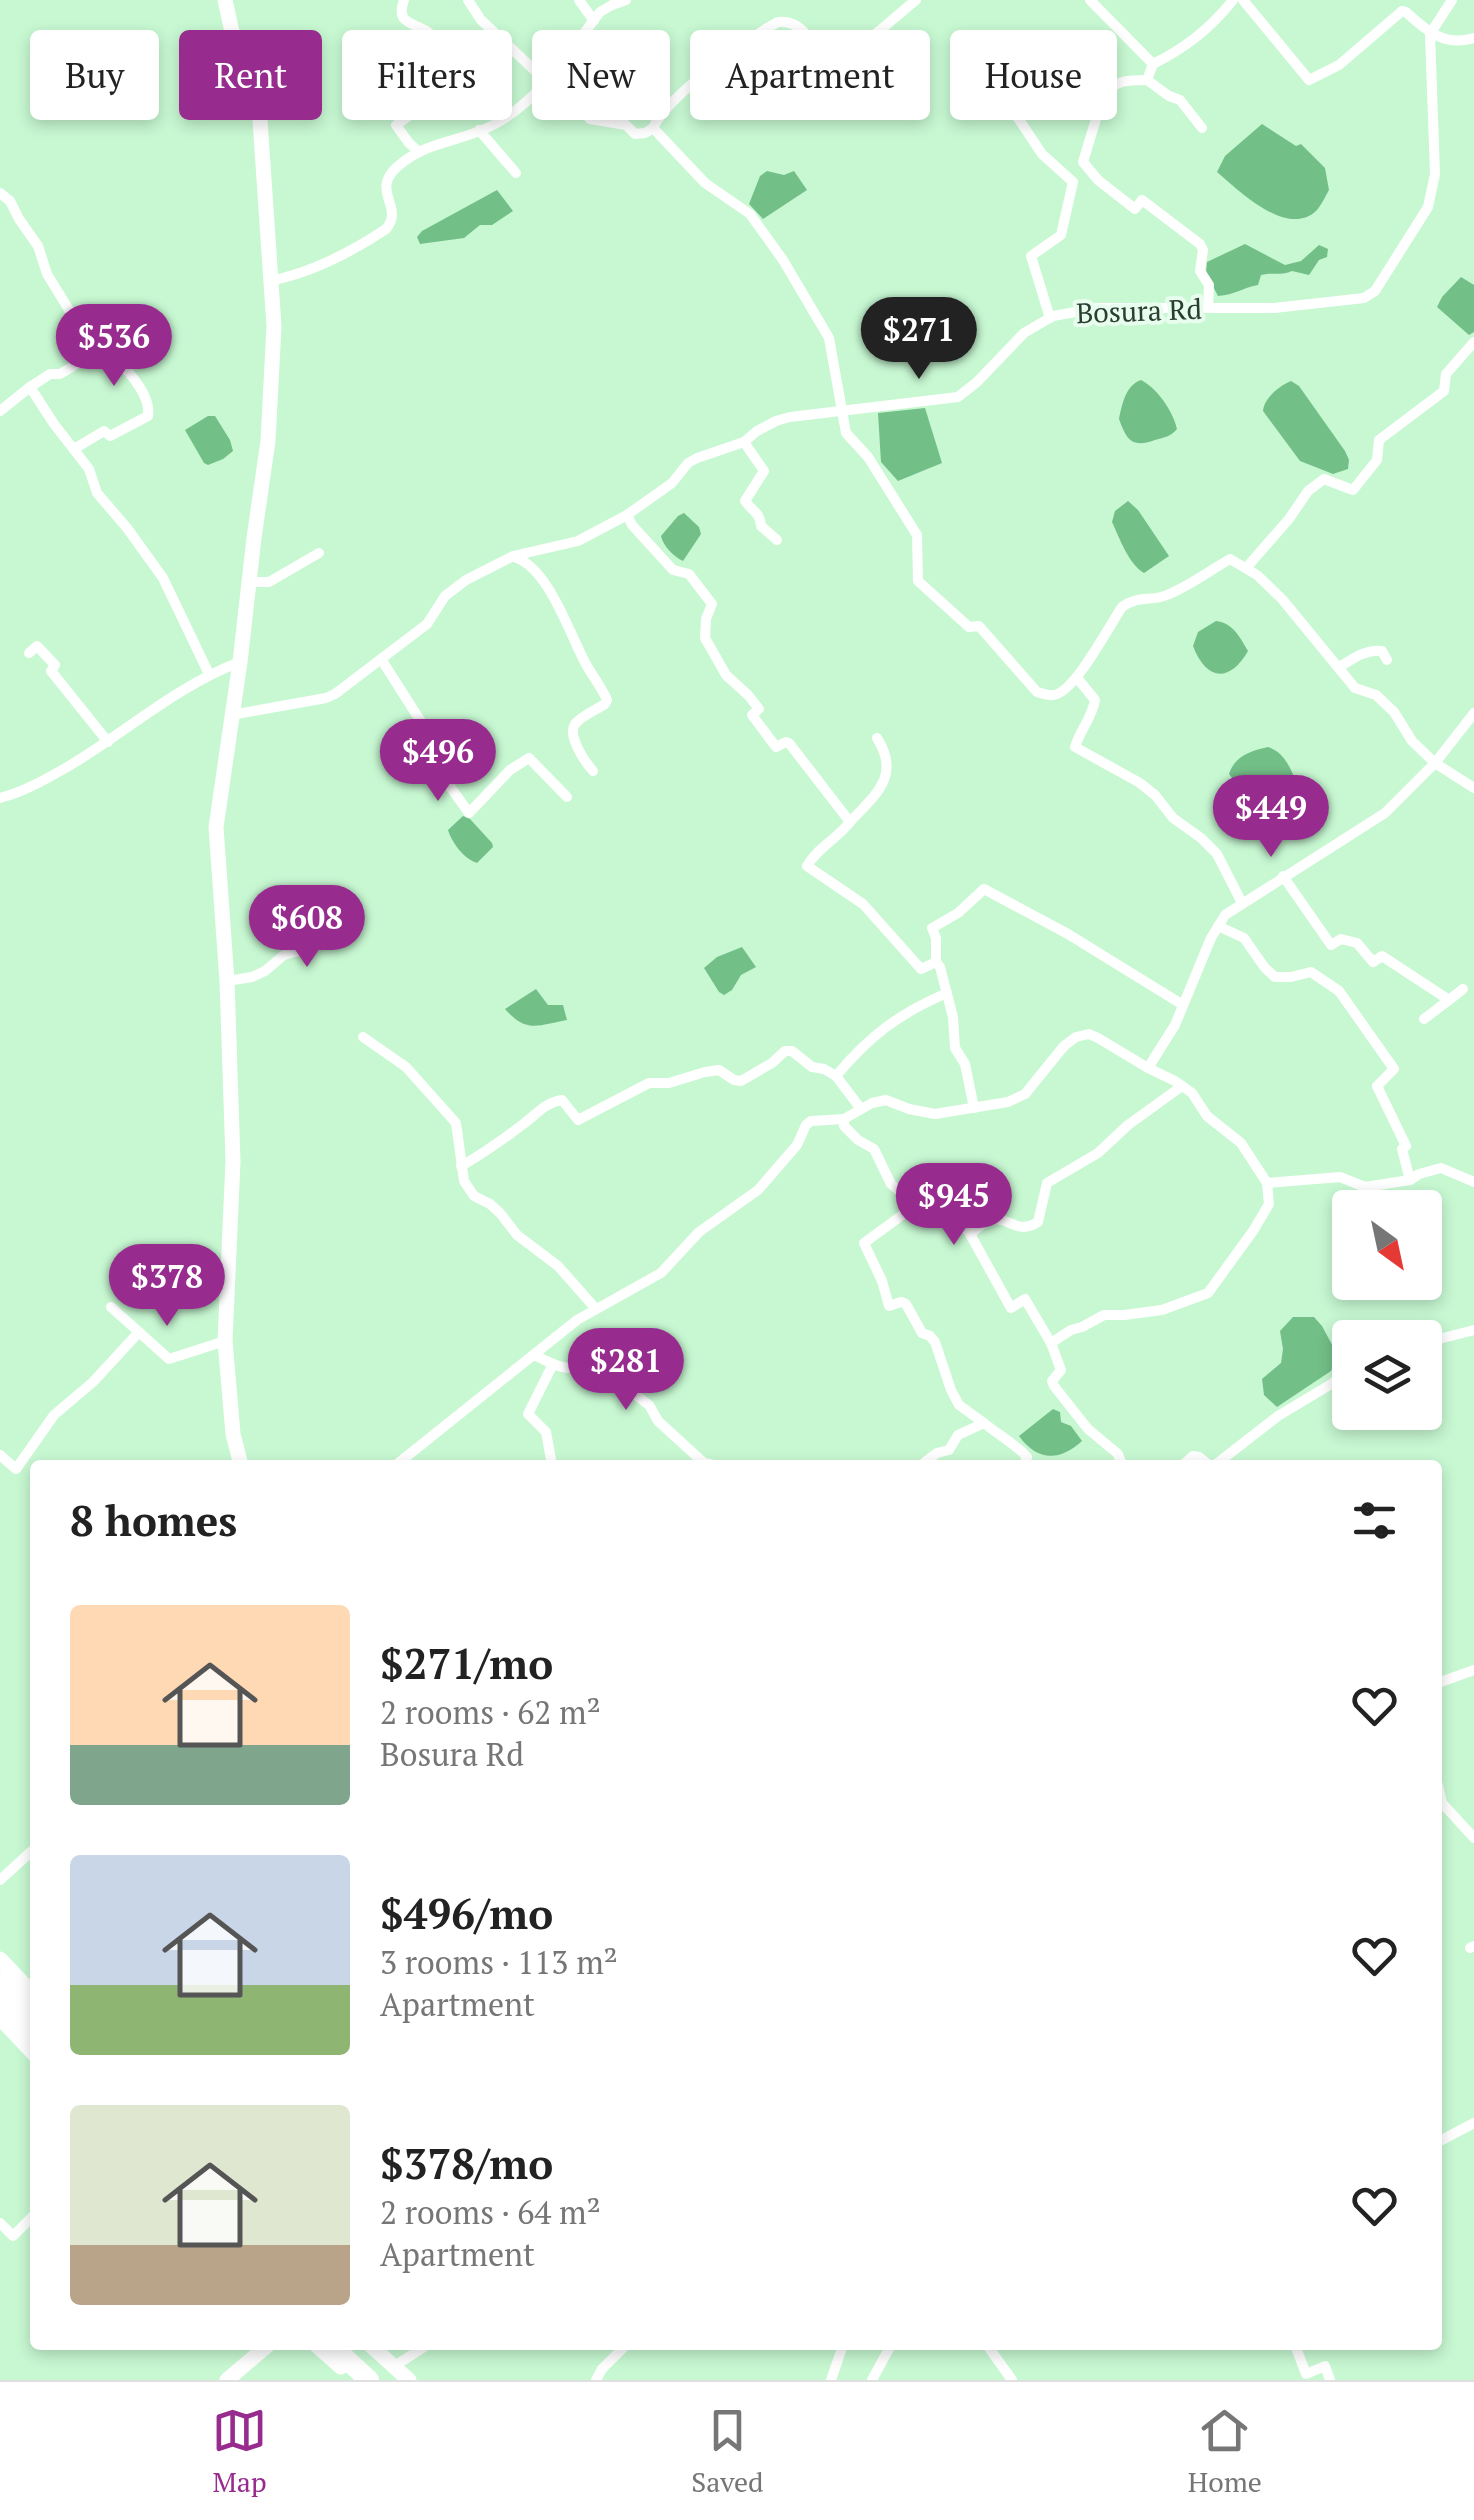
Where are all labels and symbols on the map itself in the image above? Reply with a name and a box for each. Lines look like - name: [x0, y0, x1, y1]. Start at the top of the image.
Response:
- street label: Bosura Rd: [1075, 290, 1203, 331]
- pin: $271: [860, 297, 978, 382]
- pin: $536: [55, 304, 173, 389]
- pin: $496: [379, 719, 497, 804]
- pin: $449: [1212, 775, 1330, 860]
- pin: $608: [248, 885, 366, 970]
- pin: $945: [895, 1163, 1013, 1248]
- north arrow: [1332, 1190, 1442, 1300]
- pin: $378: [108, 1244, 226, 1329]
- pin: $281: [567, 1328, 685, 1413]

